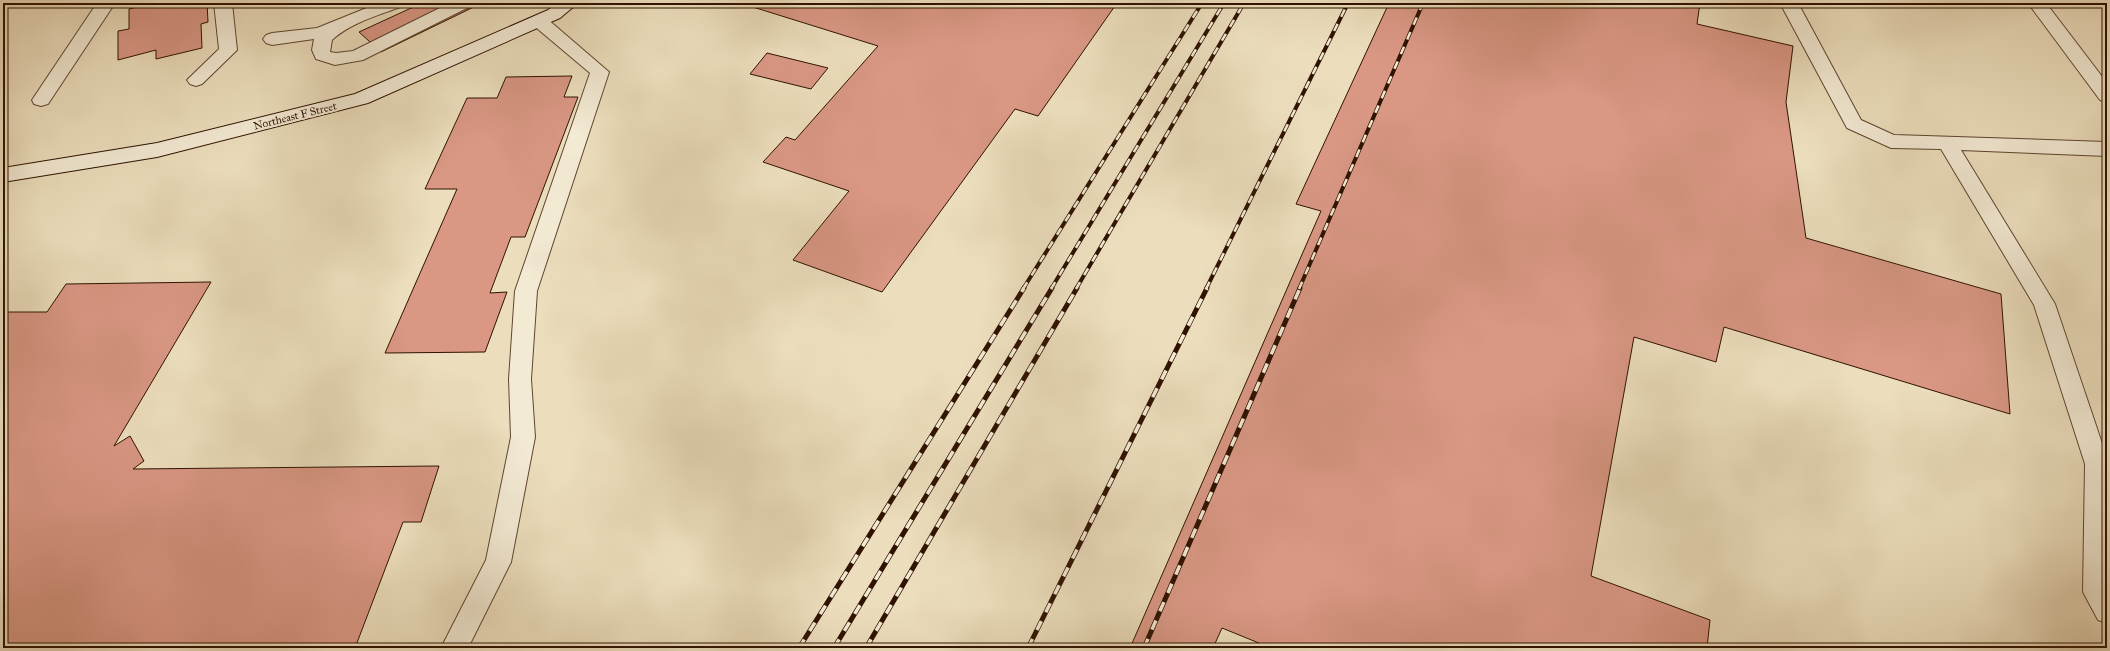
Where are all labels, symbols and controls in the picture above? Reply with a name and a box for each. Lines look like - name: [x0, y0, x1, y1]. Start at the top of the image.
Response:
- street label: Northeast F Street: [252, 99, 338, 133]

